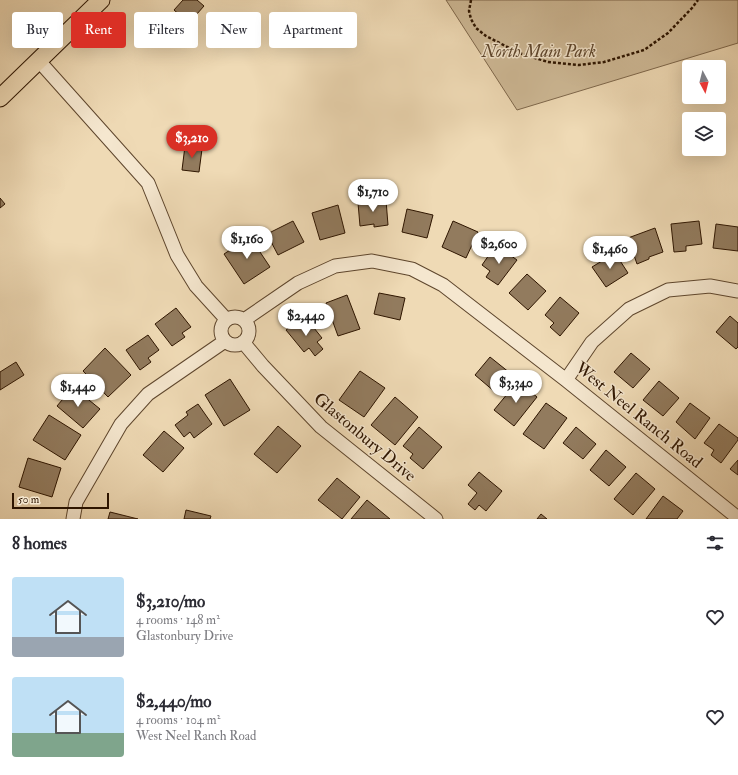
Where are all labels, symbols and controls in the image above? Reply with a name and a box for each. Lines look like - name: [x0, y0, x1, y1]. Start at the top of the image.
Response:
- chip: Buy: [12, 12, 63, 48]
- chip: Rent: [71, 12, 126, 48]
- chip: Filters: [134, 12, 198, 48]
- chip: New: [206, 12, 261, 48]
- chip: Apartment: [269, 12, 357, 48]
- park label: North Main Park: [481, 41, 596, 62]
- north arrow: [682, 60, 726, 104]
- map controls: [682, 60, 726, 156]
- button: layers: [682, 112, 726, 156]
- pin: $3,210: [159, 125, 225, 159]
- text: $3,210: [175, 130, 209, 146]
- pin: $1,710: [340, 179, 406, 213]
- text: $1,710: [357, 184, 389, 200]
- pin: $1,160: [214, 226, 280, 260]
- text: $1,160: [231, 231, 263, 247]
- pin: $2,600: [466, 231, 532, 265]
- text: $2,600: [481, 236, 517, 252]
- pin: $1,460: [577, 236, 643, 270]
- text: $1,460: [592, 241, 628, 257]
- pin: $2,440: [273, 303, 339, 337]
- text: $2,440: [287, 308, 325, 324]
- street label: West Neel Ranch Road: [570, 357, 707, 473]
- pin: $3,340: [483, 370, 549, 404]
- pin: $1,440: [45, 374, 111, 408]
- text: $3,340: [499, 375, 533, 391]
- text: $1,440: [60, 379, 96, 395]
- street label: Glastonbury Drive: [309, 388, 420, 487]
- scale bar: [12, 491, 109, 510]
- text: 50 m: [18, 493, 39, 506]
- icon: filters: [704, 532, 726, 554]
- text: 8 homes: [12, 533, 67, 554]
- text: $3,210/mo: [136, 591, 205, 612]
- icon: home: [44, 593, 92, 641]
- icon: heart: [704, 606, 726, 628]
- text: 4 rooms · 148 m²: [136, 612, 220, 628]
- text: Glastonbury Drive: [136, 628, 233, 644]
- text: $2,440/mo: [136, 691, 211, 712]
- icon: home: [44, 693, 92, 741]
- icon: heart: [704, 706, 726, 728]
- text: 4 rooms · 104 m²: [136, 712, 220, 728]
- text: West Neel Ranch Road: [136, 728, 257, 744]

